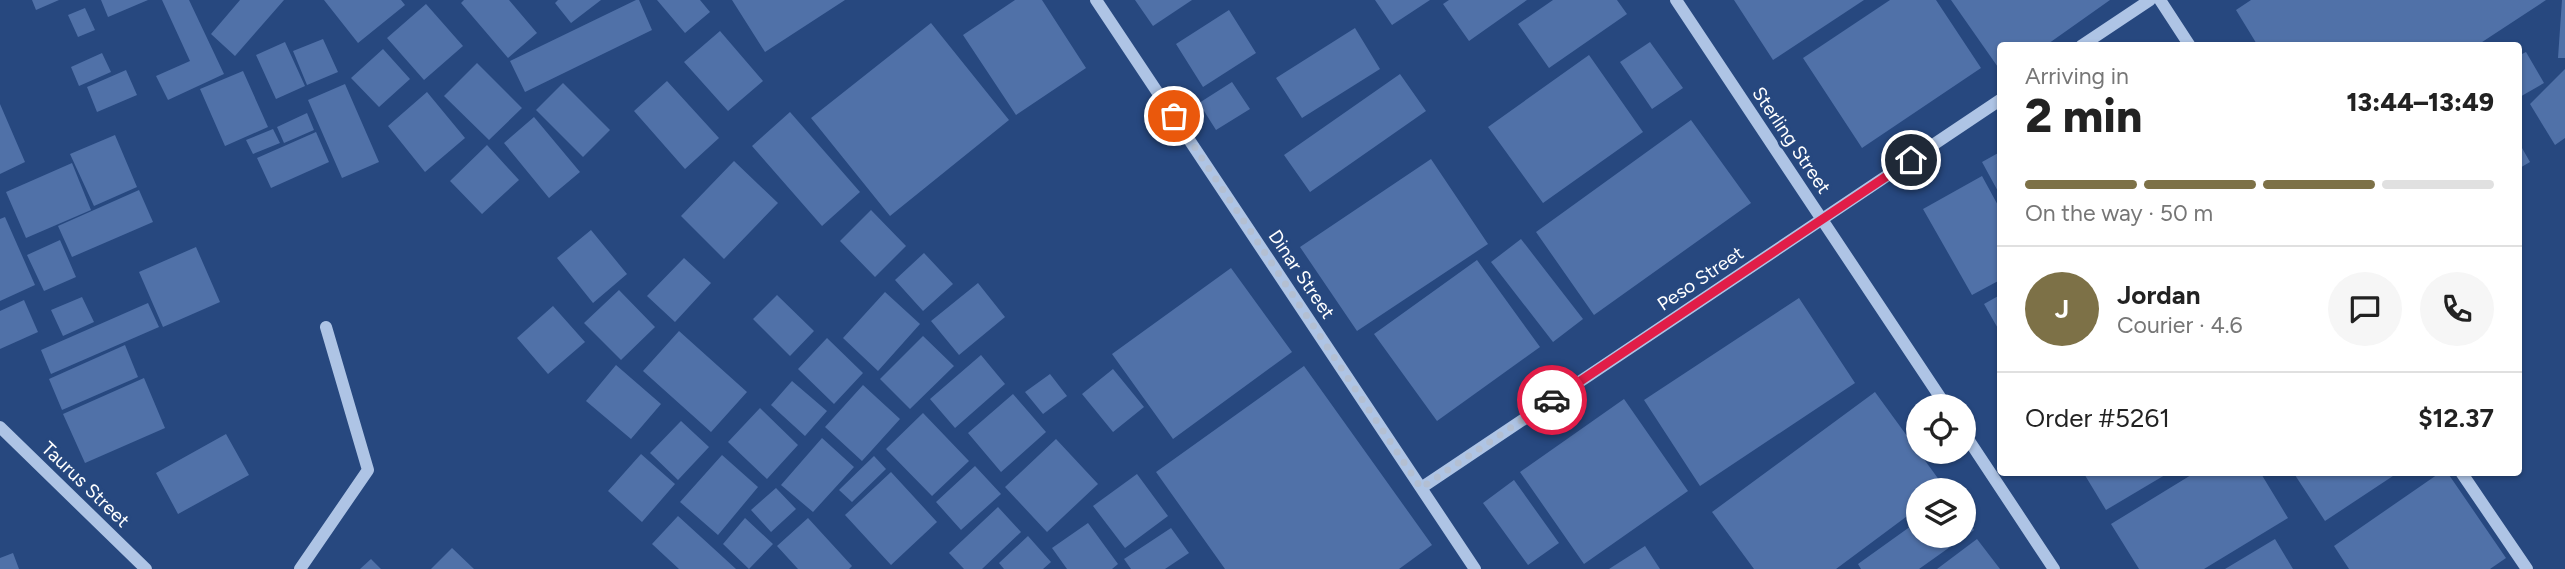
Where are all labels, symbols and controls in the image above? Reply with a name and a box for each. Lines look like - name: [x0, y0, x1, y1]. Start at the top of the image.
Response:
- text: Arriving in: [2025, 62, 2129, 90]
- street label: Sterling Street: [1747, 83, 1836, 198]
- pin: [1144, 86, 1204, 146]
- text: 13:44–13:49: [2346, 86, 2494, 118]
- text: 2 min: [2025, 88, 2142, 144]
- icon: bag: [1155, 97, 1193, 135]
- pin: [1881, 130, 1941, 190]
- icon: home: [1892, 141, 1930, 179]
- text: On the way · 50 m: [2025, 199, 2213, 227]
- street label: Dinar Street: [1264, 226, 1340, 323]
- street label: Peso Street: [1653, 241, 1748, 316]
- button: chat: [2328, 272, 2402, 346]
- button: phone: [2420, 272, 2494, 346]
- text: Jordan: [2117, 279, 2200, 311]
- text: J: [2055, 293, 2069, 325]
- text: Courier · 4.6: [2117, 311, 2243, 339]
- courier: [1517, 365, 1587, 435]
- icon: car: [1533, 381, 1571, 419]
- map controls: [1906, 394, 1976, 548]
- button: locate: [1906, 394, 1976, 464]
- text: Order #5261: [2025, 402, 2170, 434]
- text: $12.37: [2418, 402, 2494, 434]
- street label: Taurus Street: [37, 437, 134, 532]
- button: layers: [1906, 478, 1976, 548]

